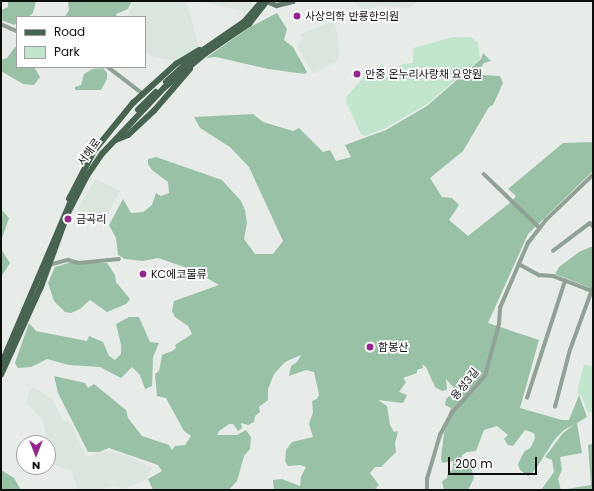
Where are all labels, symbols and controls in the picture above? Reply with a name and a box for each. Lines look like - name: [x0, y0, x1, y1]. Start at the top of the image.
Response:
- place label: 사상의학 반룡한의원: [305, 9, 399, 23]
- marker: 사상의학 반룡한의원: [292, 11, 302, 21]
- legend: [16, 16, 146, 68]
- text: Road: [54, 23, 85, 40]
- text: Park: [54, 43, 80, 60]
- place label: 안중 온누리사랑채 요양원: [365, 67, 482, 81]
- marker: 안중 온누리사랑채 요양원: [352, 69, 362, 79]
- street label: 서해로: [75, 136, 103, 168]
- place label: 금곡리: [76, 212, 106, 226]
- marker: 금곡리: [63, 214, 73, 224]
- place label: KC에코물류: [151, 267, 207, 281]
- marker: KC에코물류: [138, 269, 148, 279]
- place label: 함봉산: [378, 340, 408, 354]
- marker: 함봉산: [365, 342, 375, 352]
- street label: 용성3길: [448, 366, 482, 402]
- north arrow: [16, 435, 56, 475]
- scale bar: [450, 449, 539, 475]
- text: 200 m: [455, 455, 493, 472]
- text: N: [32, 458, 40, 474]

